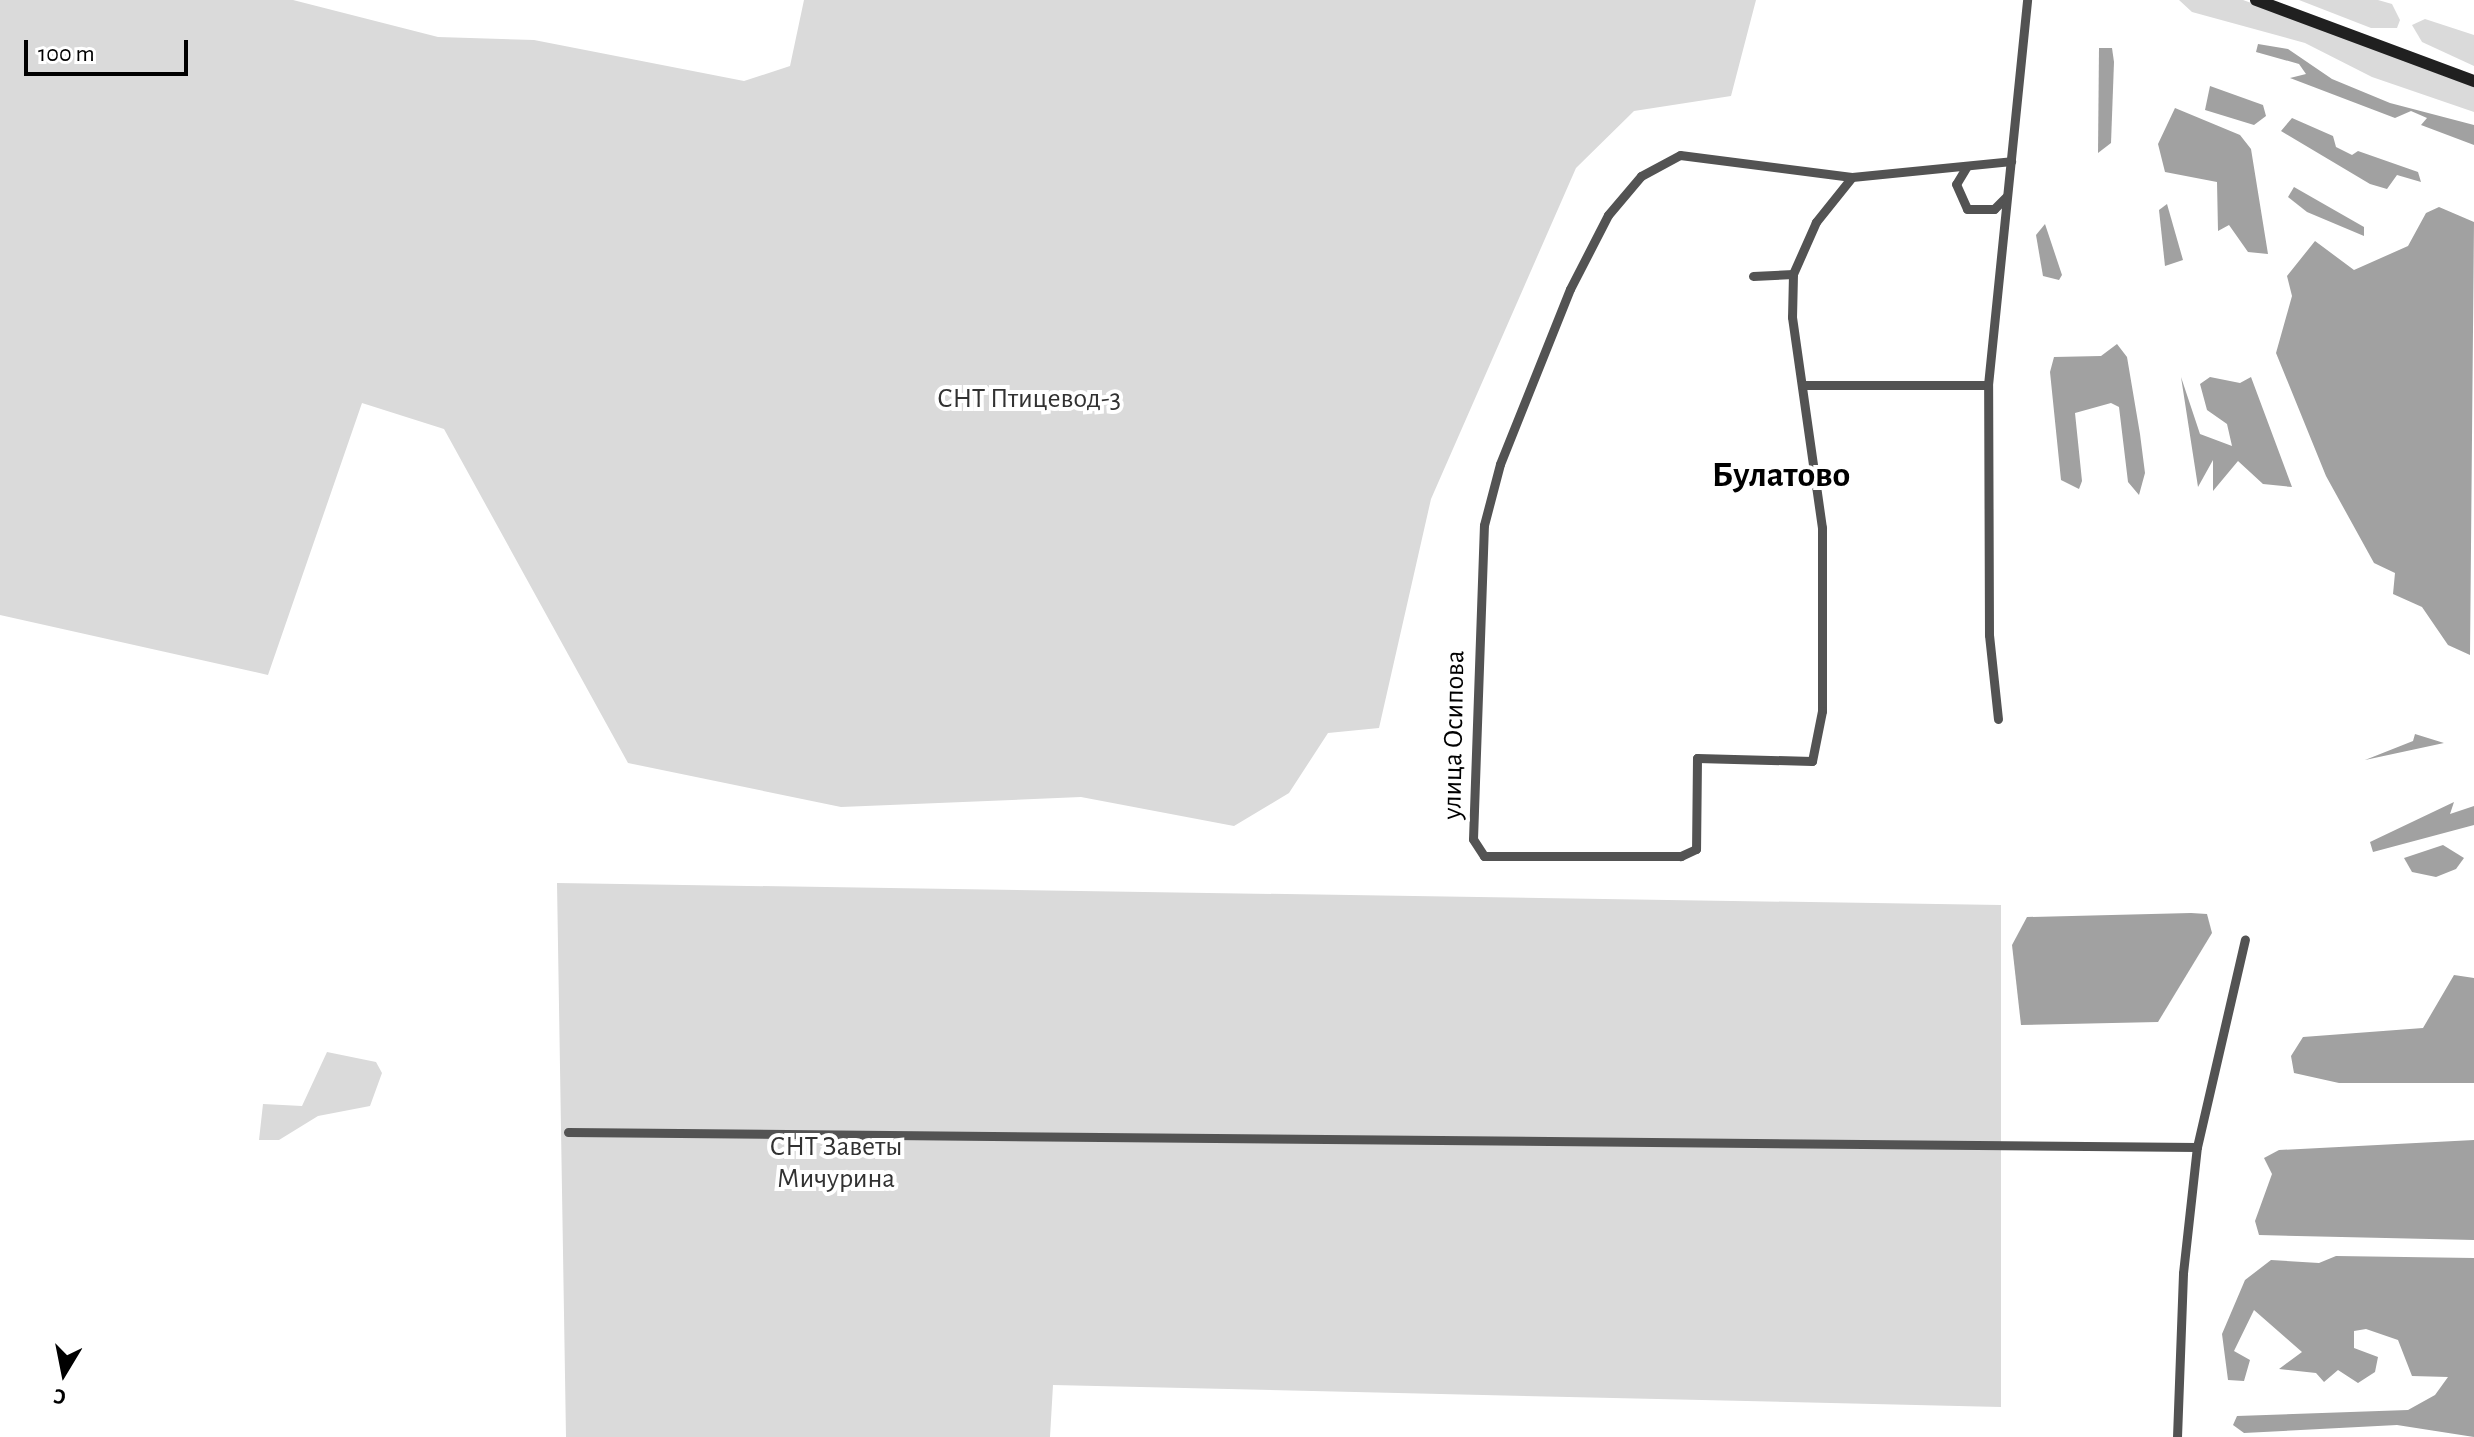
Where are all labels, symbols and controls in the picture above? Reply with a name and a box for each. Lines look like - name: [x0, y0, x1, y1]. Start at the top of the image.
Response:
- scale bar: [28, 24, 192, 74]
- text: 100 m: [38, 42, 95, 66]
- park label: СНТ Птицевод-3: [937, 382, 1121, 416]
- district label: Булатово: [1712, 454, 1850, 498]
- street label: улица Осипова: [1436, 650, 1472, 820]
- park label: СНТ Заветы Мичурина: [769, 1130, 903, 1196]
- north arrow: [24, 1333, 104, 1413]
- text: С: [52, 1385, 68, 1409]

